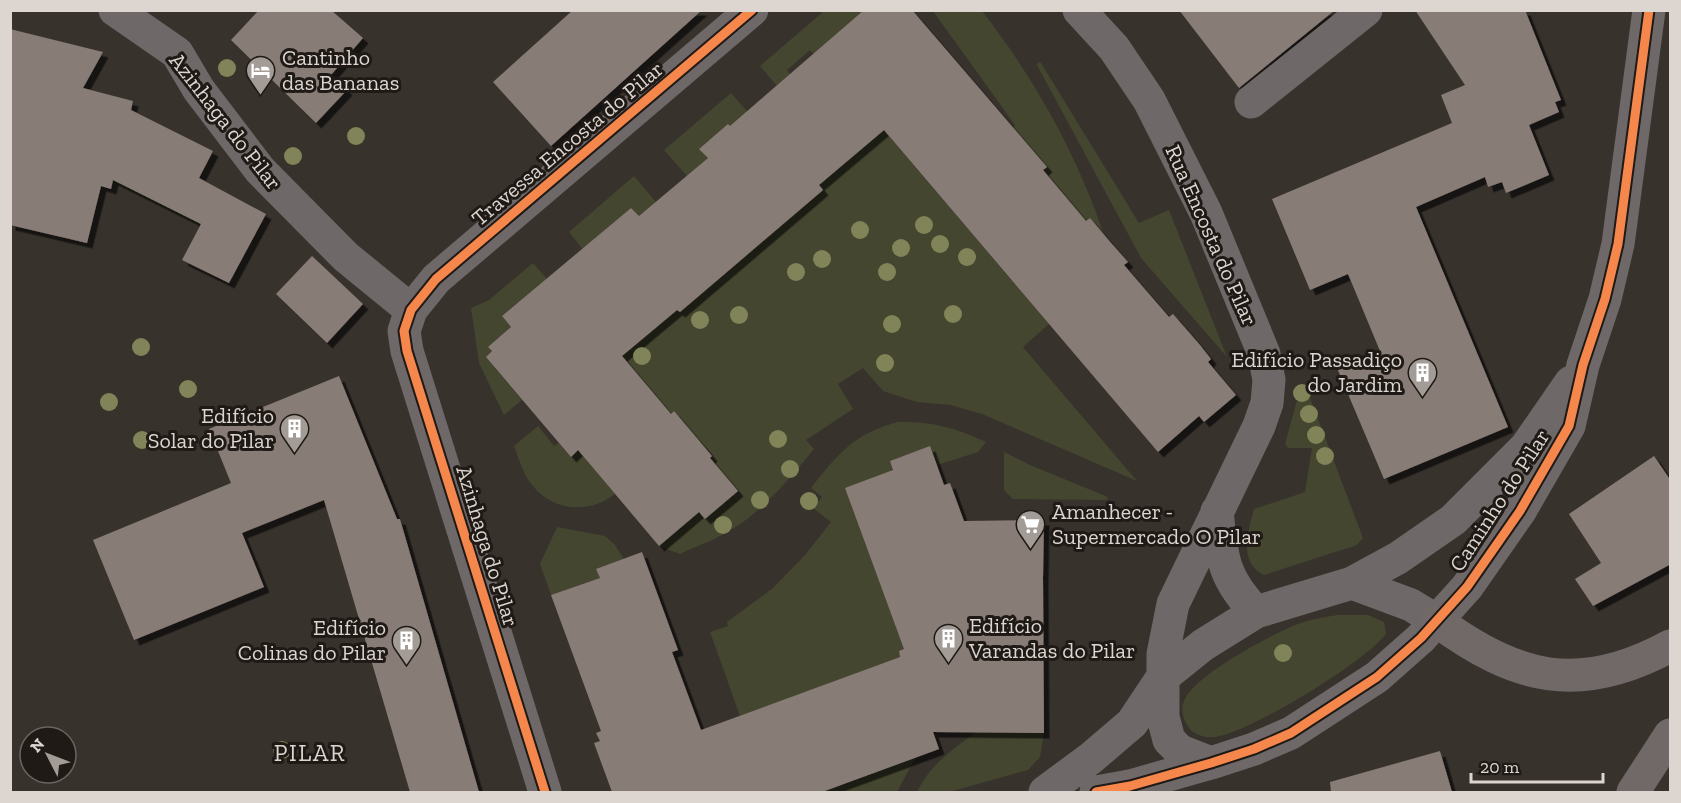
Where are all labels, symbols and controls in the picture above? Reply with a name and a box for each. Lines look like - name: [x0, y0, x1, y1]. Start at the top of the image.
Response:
- place label: Cantinho das Bananas: [282, 44, 399, 96]
- street label: Azinhaga do Pilar: [164, 47, 288, 195]
- hotel icon: Cantinho das Bananas: [245, 54, 277, 96]
- street label: Travessa Encosta do Pilar: [466, 55, 669, 232]
- street label: Rua Encosta do Pilar: [1160, 141, 1263, 330]
- place label: Edifício Passadiço do Jardim: [1231, 346, 1402, 398]
- building icon: Edifício Passadiço do Jardim: [1407, 356, 1439, 398]
- place label: Edifício Solar do Pilar: [148, 402, 274, 454]
- building icon: Edifício Solar do Pilar: [279, 412, 311, 454]
- street label: Caminho do Pilar: [1443, 424, 1555, 576]
- street label: Azinhaga do Pilar: [450, 462, 525, 630]
- place label: Amanhecer - Supermercado O Pilar: [1052, 498, 1261, 550]
- supermarket icon: Amanhecer - Supermercado O Pilar: [1015, 508, 1047, 550]
- place label: Edifício Varandas do Pilar: [968, 612, 1135, 664]
- place label: Edifício Colinas do Pilar: [238, 614, 386, 666]
- building icon: Edifício Varandas do Pilar: [932, 622, 964, 664]
- building icon: Edifício Colinas do Pilar: [391, 624, 423, 666]
- north arrow: [18, 725, 78, 785]
- text: N: [26, 734, 48, 756]
- district label: PILAR: [274, 738, 346, 767]
- scale bar: [1471, 746, 1603, 784]
- text: 20 m: [1480, 756, 1520, 778]

